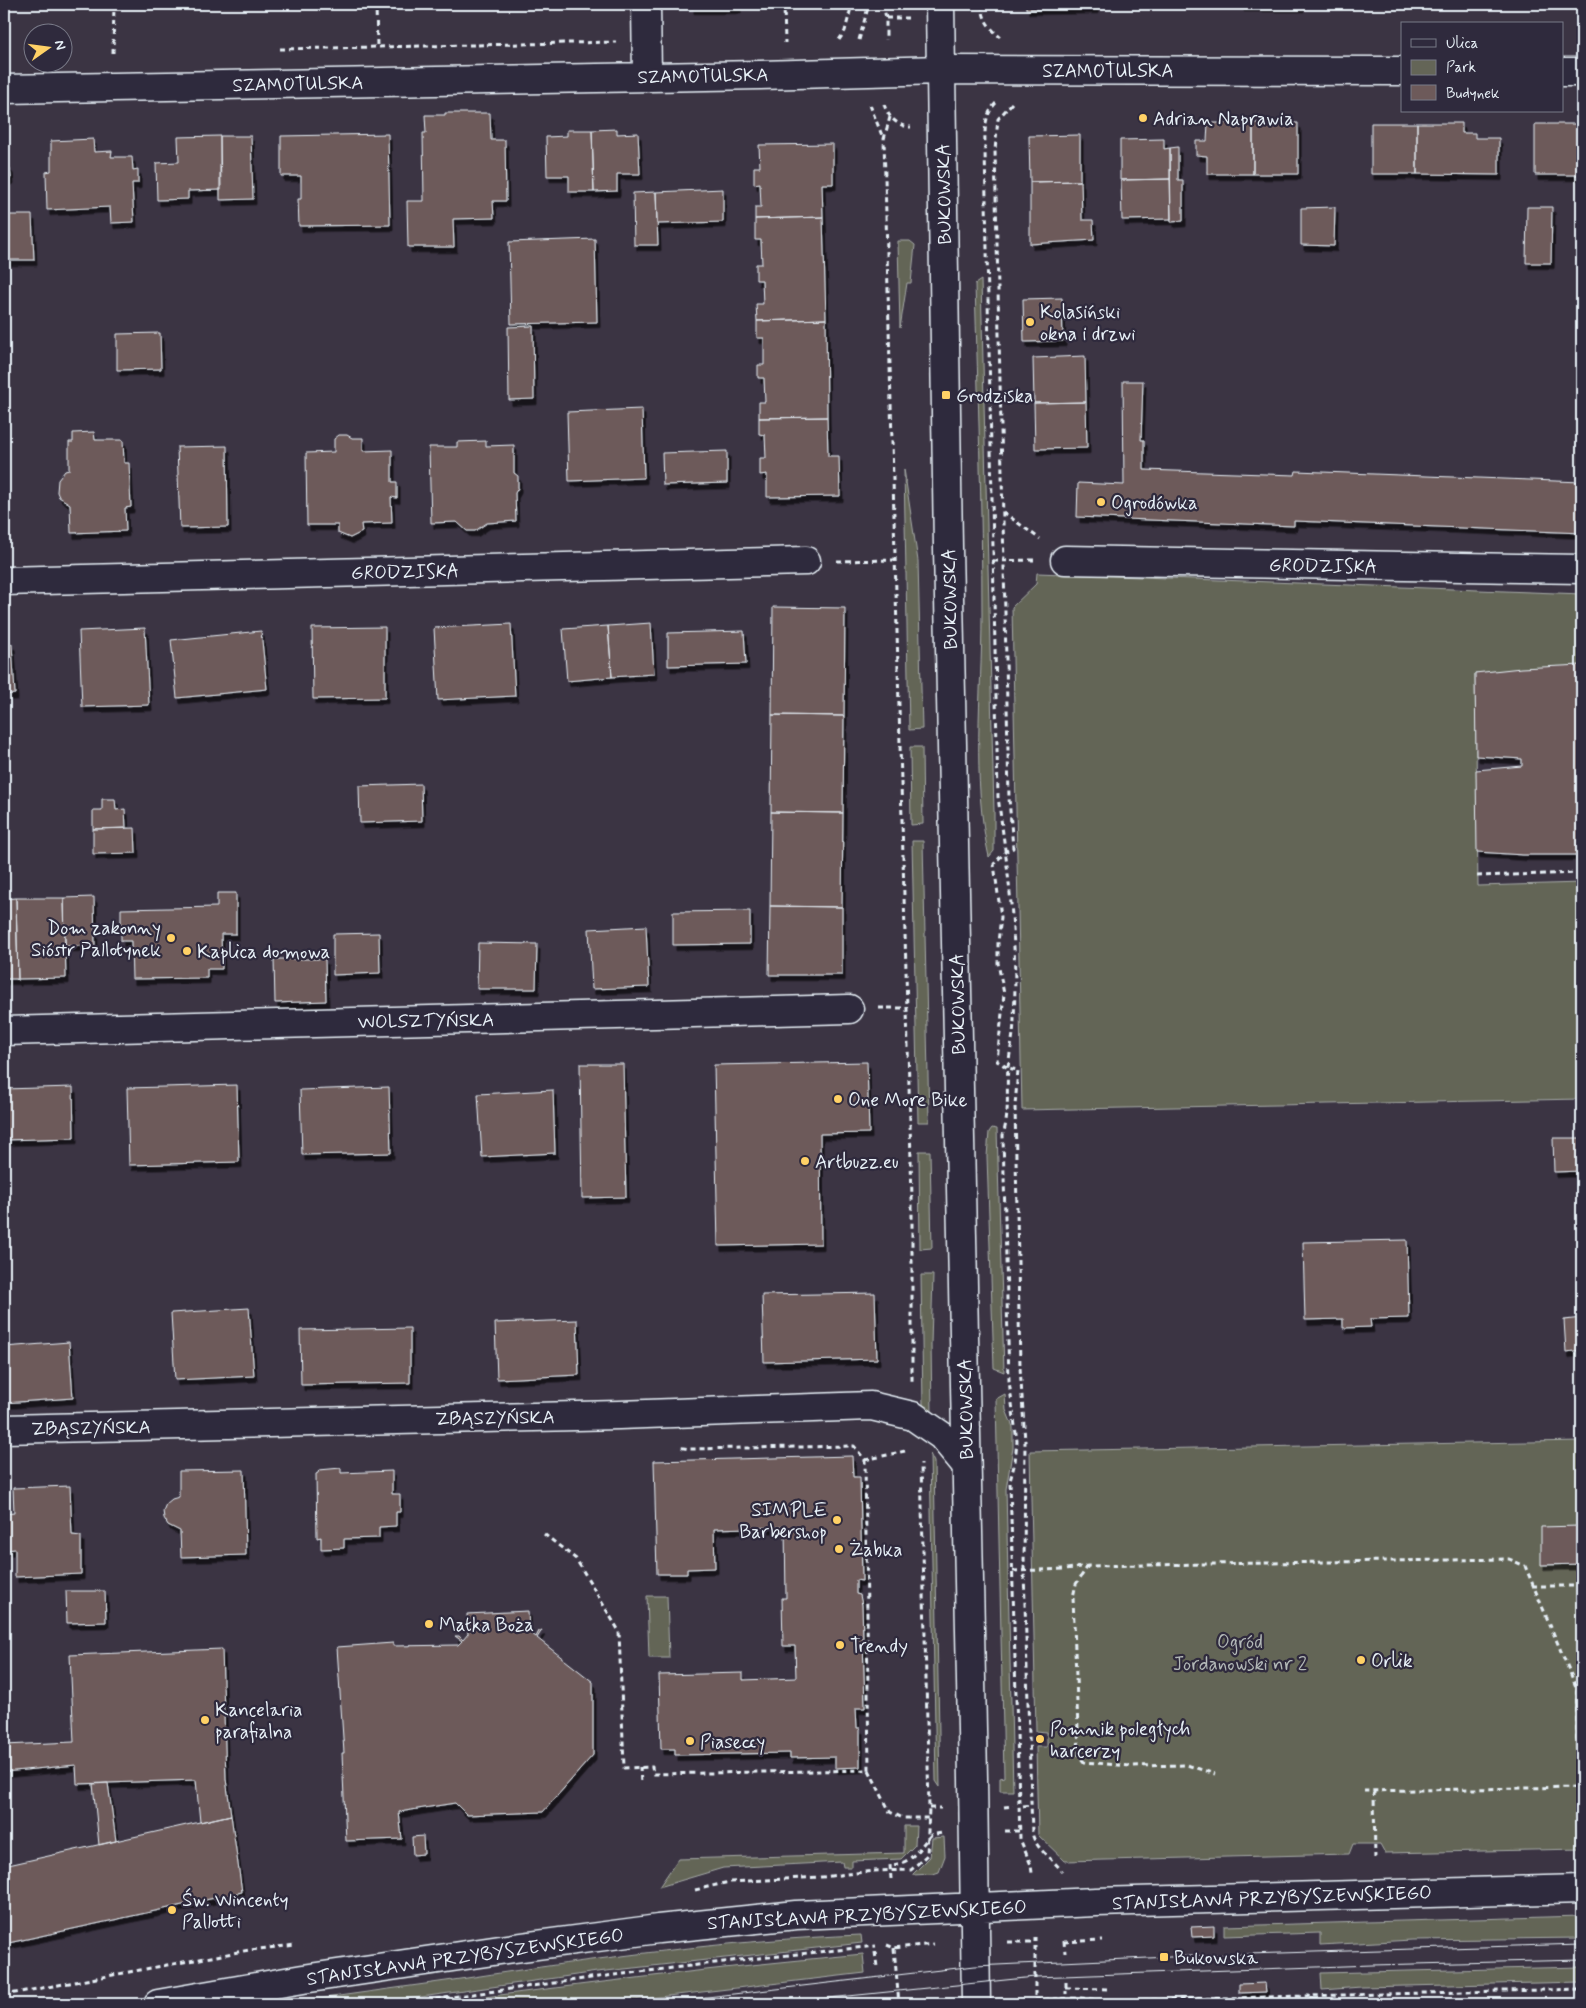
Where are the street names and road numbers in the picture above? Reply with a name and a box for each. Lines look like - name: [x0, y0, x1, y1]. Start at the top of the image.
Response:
- street label: SZAMOTULSKA: [1042, 59, 1174, 84]
- street label: SZAMOTULSKA: [637, 63, 769, 90]
- street label: SZAMOTULSKA: [232, 71, 364, 98]
- street label: BUKOWSKA: [931, 143, 958, 245]
- street label: BUKOWSKA: [937, 548, 964, 650]
- street label: GRODZISKA: [1269, 553, 1377, 580]
- street label: GRODZISKA: [351, 559, 459, 586]
- street label: BUKOWSKA: [945, 953, 972, 1055]
- street label: WOLSZTYŃSKA: [357, 1008, 495, 1035]
- street label: BUKOWSKA: [953, 1358, 980, 1460]
- street label: ZBĄSZYŃSKA: [435, 1405, 555, 1432]
- street label: ZBĄSZYŃSKA: [31, 1415, 151, 1442]
- street label: STANISŁAWA PRZYBYSZEWSKIEGO: [1112, 1880, 1432, 1917]
- street label: STANISŁAWA PRZYBYSZEWSKIEGO: [707, 1895, 1028, 1936]
- street label: STANISŁAWA PRZYBYSZEWSKIEGO: [305, 1923, 625, 1992]

